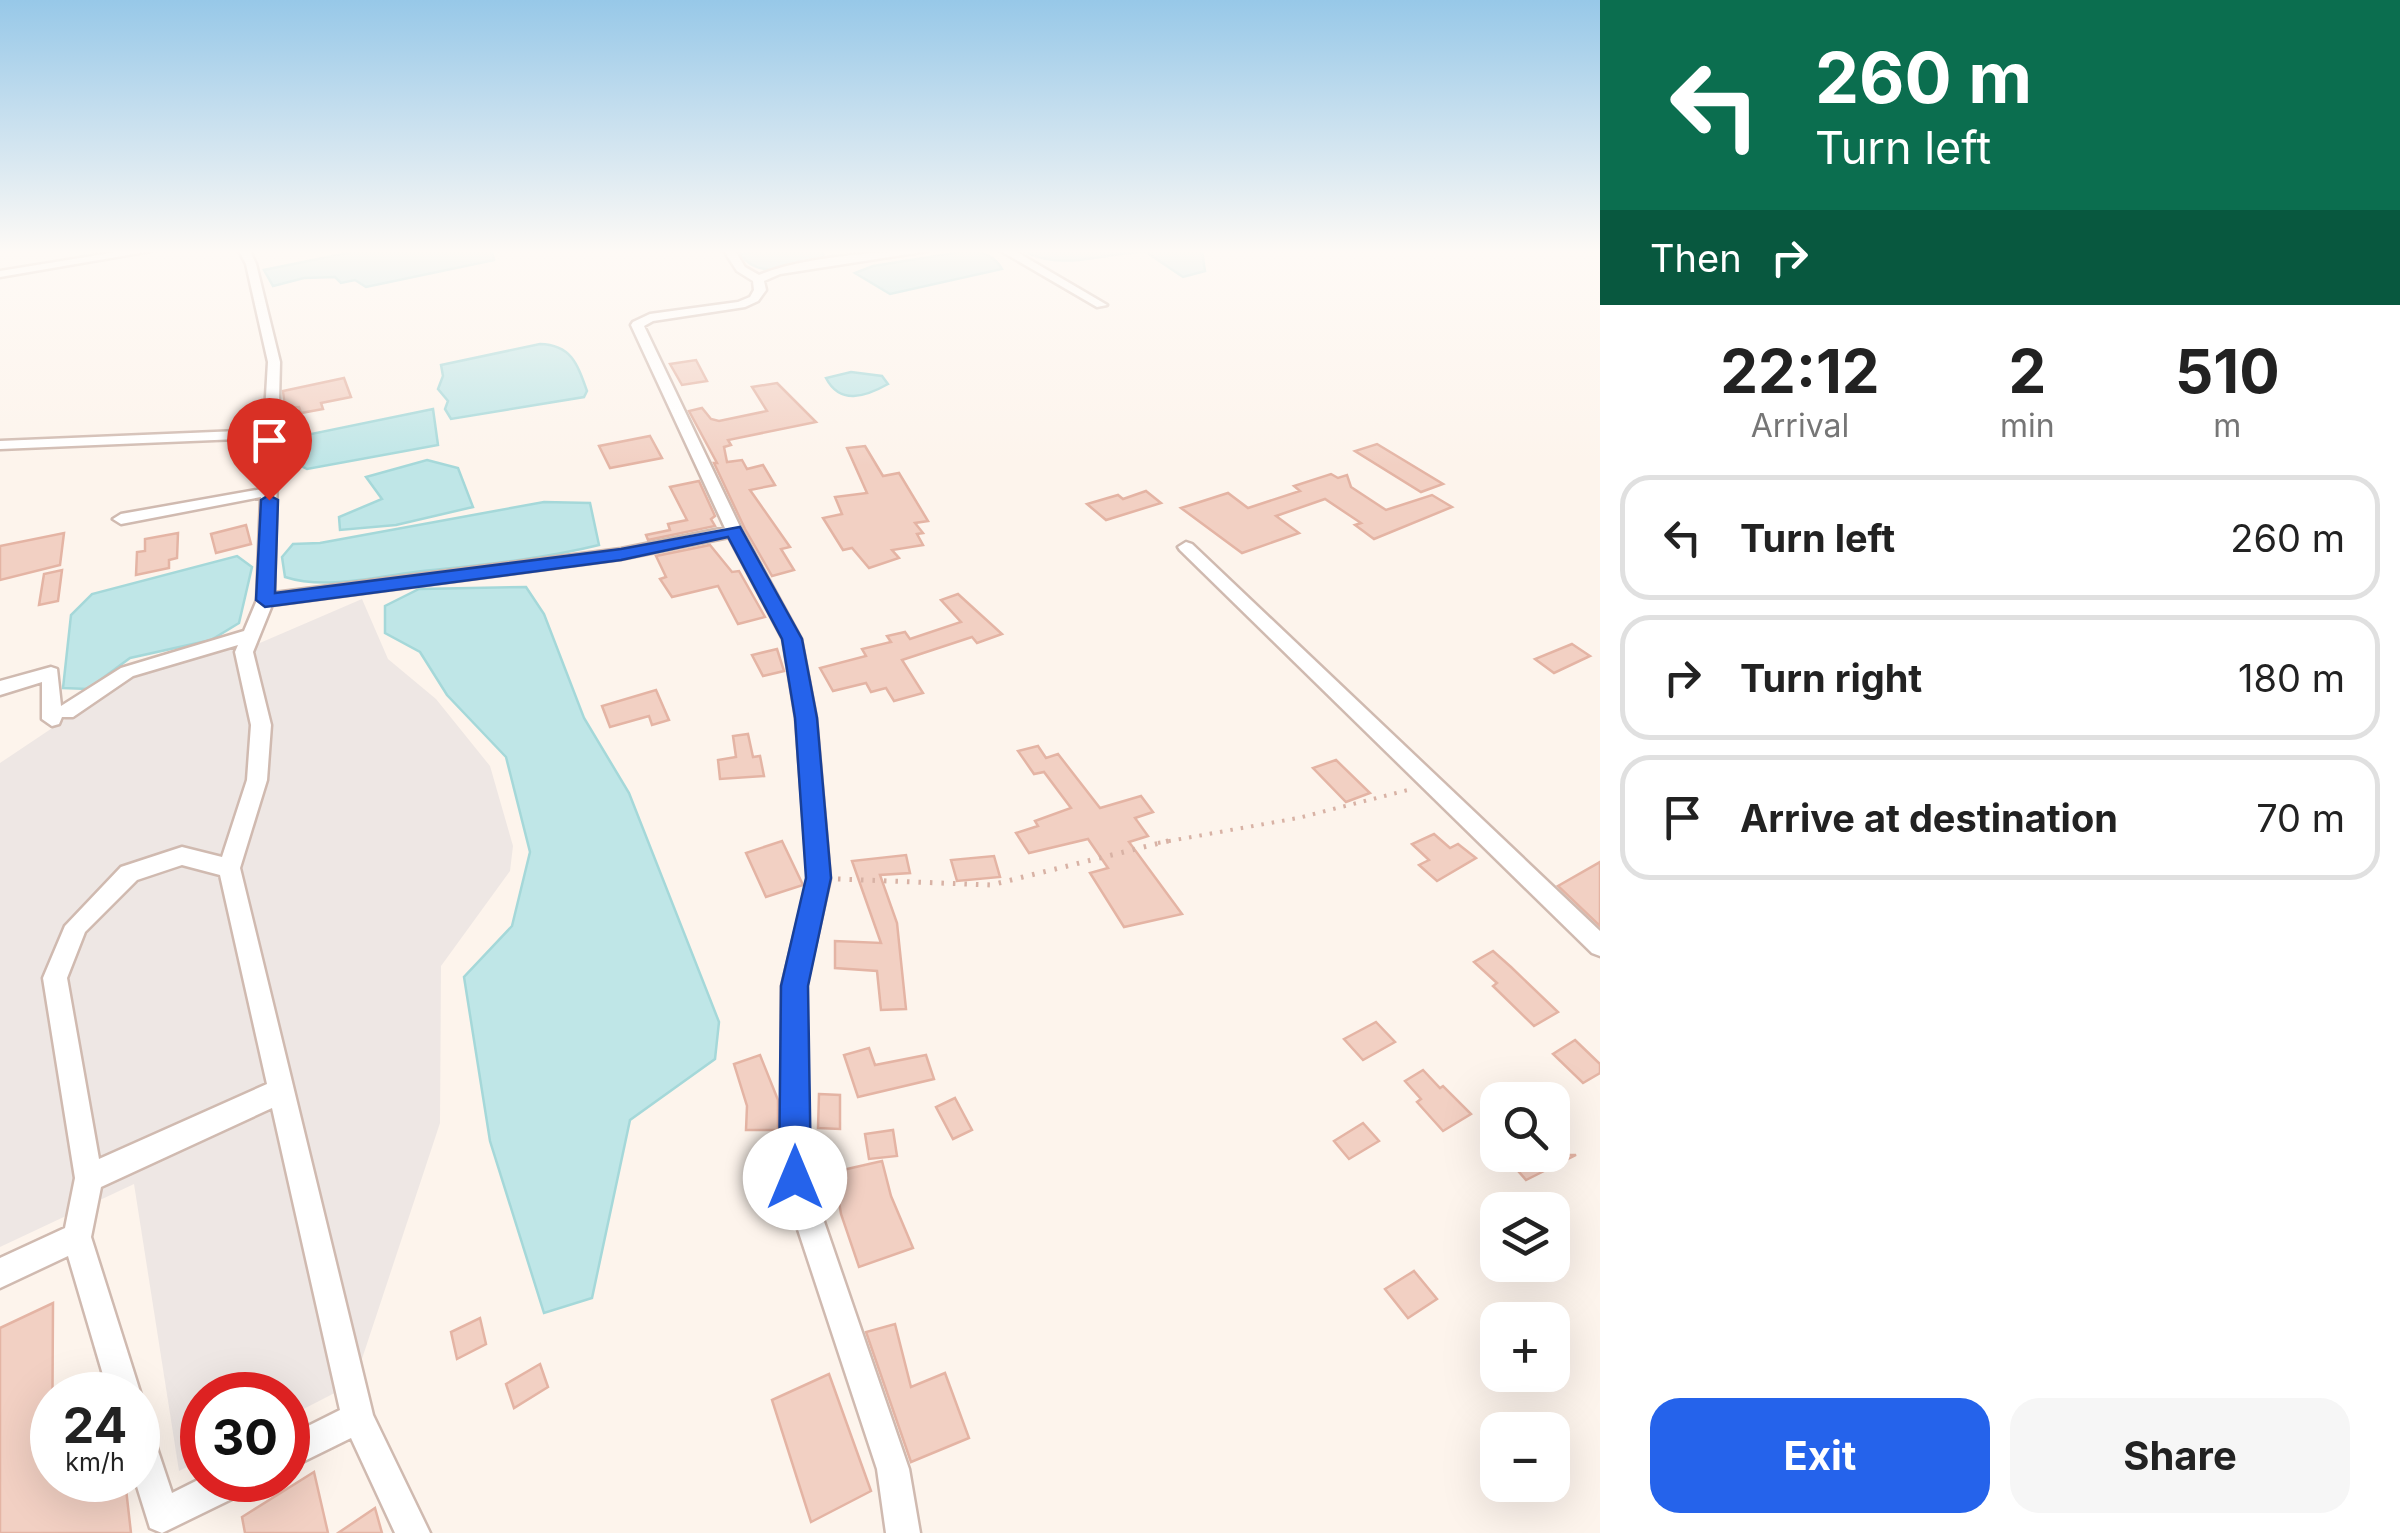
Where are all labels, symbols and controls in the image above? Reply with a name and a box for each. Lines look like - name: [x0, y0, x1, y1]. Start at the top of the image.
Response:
- text: 260 m: [1815, 35, 2032, 120]
- icon: left: [1650, 40, 1780, 170]
- text: Turn left: [1815, 120, 1991, 175]
- icon: right: [1762, 230, 1817, 285]
- text: Then: [1650, 235, 1742, 281]
- text: 22:12: [1720, 335, 1880, 407]
- text: 2: [2008, 335, 2046, 407]
- text: 510: [2175, 335, 2280, 407]
- pin: [227, 398, 312, 501]
- text: Arrival: [1751, 406, 1849, 445]
- text: min: [2000, 406, 2055, 445]
- text: m: [2213, 406, 2241, 445]
- icon: arrive: [242, 413, 297, 468]
- icon: left: [1655, 510, 1710, 565]
- text: Turn left: [1740, 515, 1895, 561]
- text: 260 m: [2230, 515, 2345, 561]
- icon: right: [1655, 650, 1710, 705]
- text: Turn right: [1740, 655, 1922, 701]
- text: 180 m: [2238, 655, 2345, 701]
- icon: arrive: [1655, 790, 1710, 845]
- text: Arrive at destination: [1740, 795, 2118, 841]
- text: 70 m: [2256, 795, 2345, 841]
- map controls: [1480, 1082, 1570, 1502]
- button: search: [1480, 1082, 1570, 1172]
- position arrow: [743, 1126, 847, 1230]
- button: layers: [1480, 1192, 1570, 1282]
- button: +: [1480, 1302, 1570, 1392]
- speed limit sign: 30: [180, 1372, 310, 1502]
- text: 24: [63, 1395, 127, 1455]
- button: Exit: [1650, 1398, 1990, 1513]
- button: Share: [2010, 1398, 2350, 1513]
- button: −: [1480, 1412, 1570, 1502]
- text: km/h: [65, 1447, 125, 1477]

